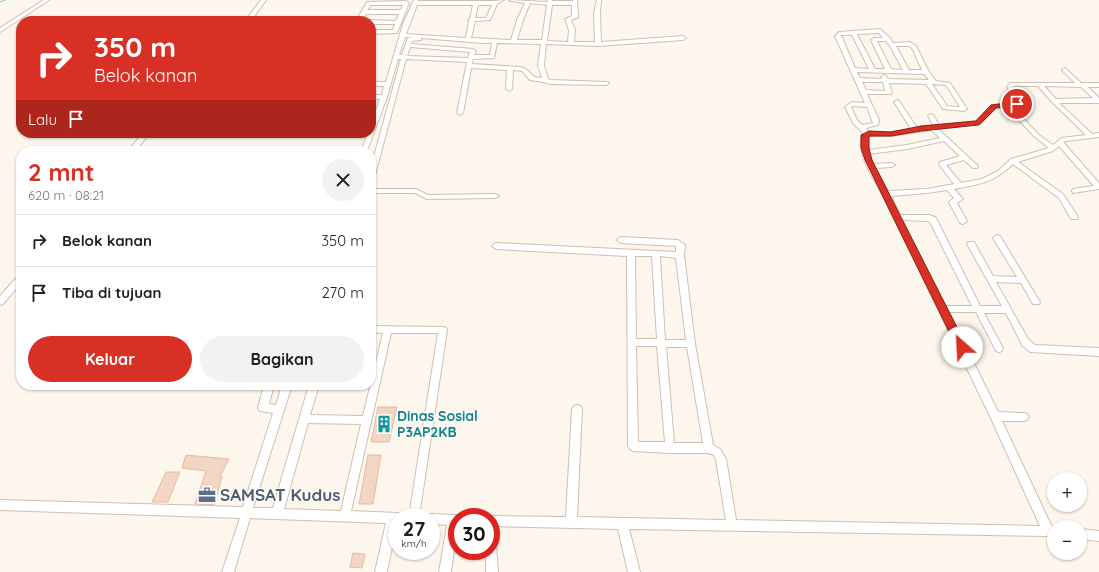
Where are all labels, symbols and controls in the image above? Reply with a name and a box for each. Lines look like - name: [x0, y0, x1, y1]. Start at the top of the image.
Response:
- text: 350 m: [94, 29, 176, 64]
- icon: right: [28, 32, 80, 84]
- text: Belok kanan: [94, 64, 197, 87]
- pin: [1000, 87, 1034, 121]
- icon: arrive: [1006, 93, 1028, 115]
- icon: arrive: [65, 108, 87, 130]
- text: Lalu: [28, 110, 57, 129]
- text: 2 mnt: [28, 157, 95, 187]
- button: close: [322, 159, 364, 201]
- text: 620 m · 08:21: [28, 187, 104, 203]
- icon: right: [28, 230, 50, 252]
- text: Belok kanan: [62, 231, 152, 250]
- text: 350 m: [321, 231, 364, 250]
- icon: arrive: [28, 282, 50, 304]
- text: Tiba di tujuan: [62, 283, 161, 302]
- text: 270 m: [322, 283, 364, 302]
- position arrow: [941, 326, 983, 368]
- button: Keluar: [28, 336, 192, 382]
- button: Bagikan: [200, 336, 364, 382]
- place label: Dinas Sosial P3AP2KB: [397, 407, 478, 441]
- building icon: Dinas Sosial P3AP2KB: [374, 414, 394, 434]
- map controls: [1047, 472, 1087, 560]
- button: +: [1047, 472, 1087, 512]
- place label: SAMSAT Kudus: [220, 484, 341, 505]
- office icon: SAMSAT Kudus: [197, 485, 217, 505]
- speed limit sign: 30: [448, 508, 500, 560]
- text: 27: [403, 516, 425, 541]
- button: −: [1047, 520, 1087, 560]
- text: km/h: [401, 537, 427, 550]

